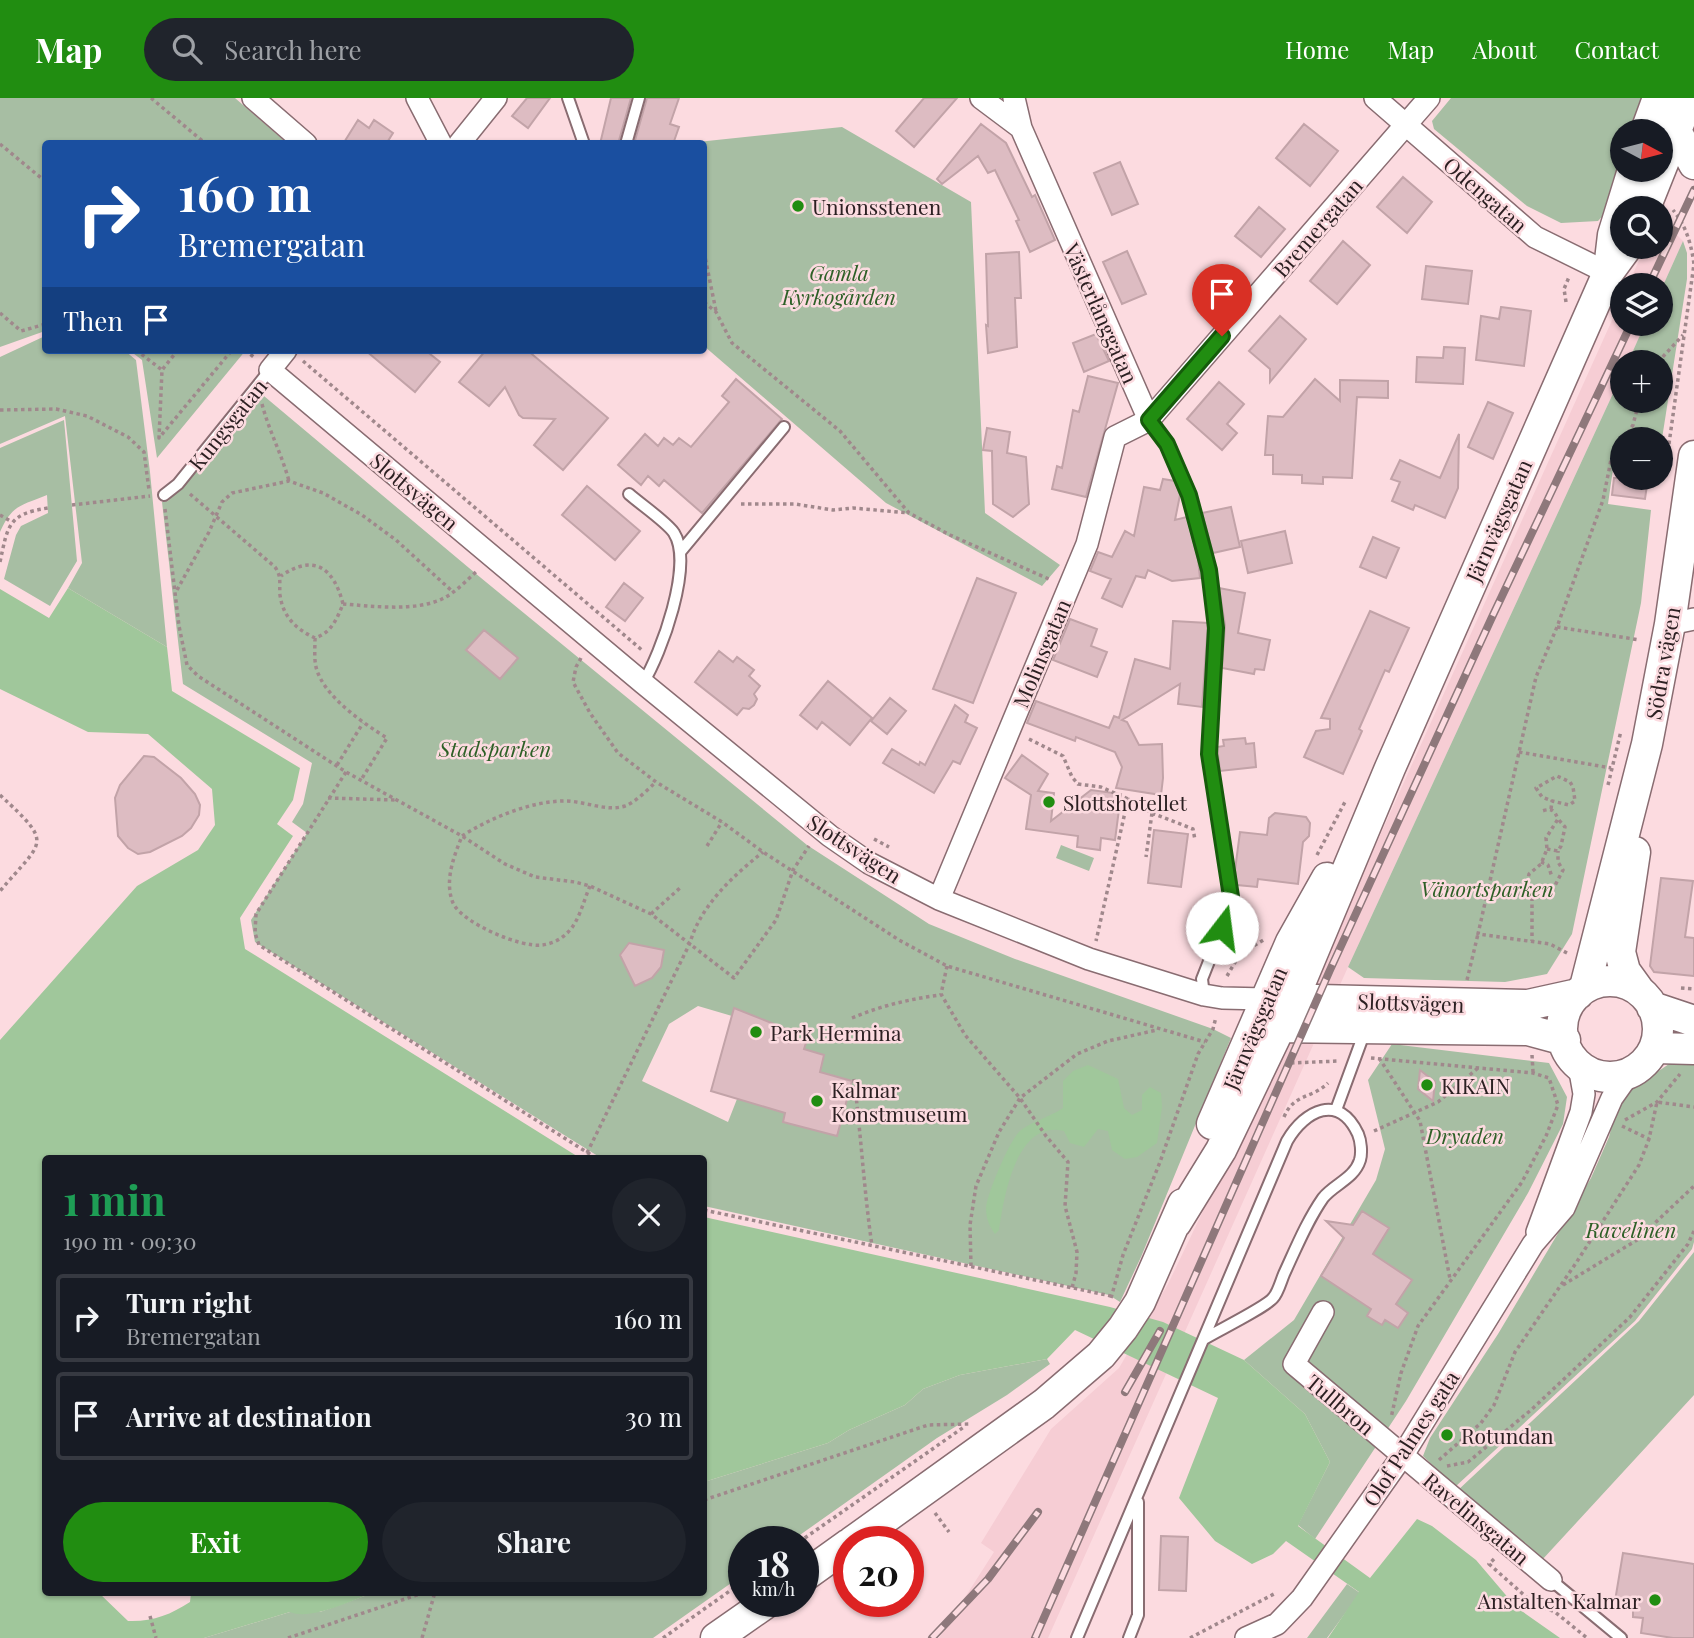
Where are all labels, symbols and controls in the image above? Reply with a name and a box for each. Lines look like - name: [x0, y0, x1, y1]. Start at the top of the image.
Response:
- search box: [144, 18, 634, 81]
- text: Map: [35, 27, 102, 71]
- icon: search: [168, 30, 206, 68]
- text: Search here: [224, 32, 362, 67]
- text: Home: [1285, 33, 1349, 65]
- text: Map: [1387, 33, 1434, 65]
- text: About: [1472, 33, 1536, 65]
- text: Contact: [1574, 33, 1659, 65]
- north arrow: [1610, 119, 1673, 182]
- map controls: [1610, 119, 1673, 490]
- street label: Odengatan: [1438, 150, 1534, 238]
- text: 160 m: [178, 159, 312, 224]
- icon: right: [63, 168, 154, 259]
- street label: Bremergatan: [1266, 171, 1368, 283]
- place label: Unionsstenen: [812, 192, 942, 220]
- button: search: [1610, 196, 1673, 259]
- marker: Unionsstenen: [790, 198, 806, 214]
- text: Bremergatan: [178, 222, 365, 265]
- street label: Västerlånggatan: [1058, 238, 1146, 388]
- park label: Gamla Kyrkogården: [781, 258, 896, 310]
- pin: [1192, 264, 1252, 336]
- button: layers: [1610, 273, 1673, 336]
- icon: arrive: [1203, 275, 1241, 313]
- icon: arrive: [137, 301, 175, 339]
- text: Then: [63, 303, 123, 338]
- button: +: [1610, 350, 1673, 413]
- street label: Kungsgatan: [181, 372, 273, 476]
- button: −: [1610, 427, 1673, 490]
- street label: Slottsvägen: [365, 446, 465, 536]
- street label: Järnvägsgatan: [1458, 454, 1538, 587]
- street label: Molinsgatan: [1006, 594, 1077, 711]
- street label: Södra vägen: [1638, 604, 1686, 722]
- park label: Stadsparken: [438, 734, 551, 762]
- place label: Slottshotellet: [1063, 788, 1187, 816]
- marker: Slottshotellet: [1041, 794, 1057, 810]
- street label: Slottsvägen: [803, 807, 908, 889]
- park label: Vänortsparken: [1420, 874, 1554, 902]
- position arrow: [1185, 891, 1259, 965]
- street label: Järnvägsgatan: [1215, 962, 1293, 1095]
- street label: Slottsvägen: [1357, 986, 1465, 1018]
- place label: Park Hermina: [770, 1018, 902, 1046]
- marker: Park Hermina: [748, 1024, 764, 1040]
- place label: KIKAIN: [1441, 1071, 1511, 1099]
- place label: Kalmar Konstmuseum: [831, 1075, 968, 1127]
- marker: KIKAIN: [1419, 1077, 1435, 1093]
- marker: Kalmar Konstmuseum: [809, 1093, 825, 1109]
- park label: Dryaden: [1425, 1121, 1504, 1149]
- text: 1 min: [63, 1171, 166, 1227]
- button: close: [612, 1178, 686, 1252]
- park label: Ravelinen: [1585, 1215, 1676, 1243]
- text: 190 m · 09:30: [63, 1225, 197, 1256]
- text: Turn right: [126, 1285, 252, 1320]
- icon: right: [67, 1299, 105, 1337]
- text: 160 m: [614, 1301, 682, 1336]
- text: Bremergatan: [126, 1320, 261, 1351]
- street label: Olof Palmes gata: [1356, 1364, 1465, 1511]
- street label: Tullbron: [1301, 1367, 1381, 1441]
- icon: arrive: [67, 1397, 105, 1435]
- text: Arrive at destination: [126, 1399, 372, 1434]
- text: 30 m: [625, 1399, 682, 1434]
- place label: Rotundan: [1461, 1421, 1554, 1449]
- marker: Rotundan: [1439, 1427, 1455, 1443]
- street label: Ravelinsgatan: [1418, 1465, 1536, 1571]
- button: Exit: [63, 1502, 368, 1582]
- button: Share: [382, 1502, 686, 1582]
- speed limit sign: 20: [833, 1526, 924, 1617]
- text: 18: [757, 1539, 790, 1586]
- text: km/h: [752, 1577, 795, 1601]
- place label: Anstalten Kalmar: [1476, 1586, 1642, 1614]
- marker: Anstalten Kalmar: [1647, 1592, 1663, 1608]

